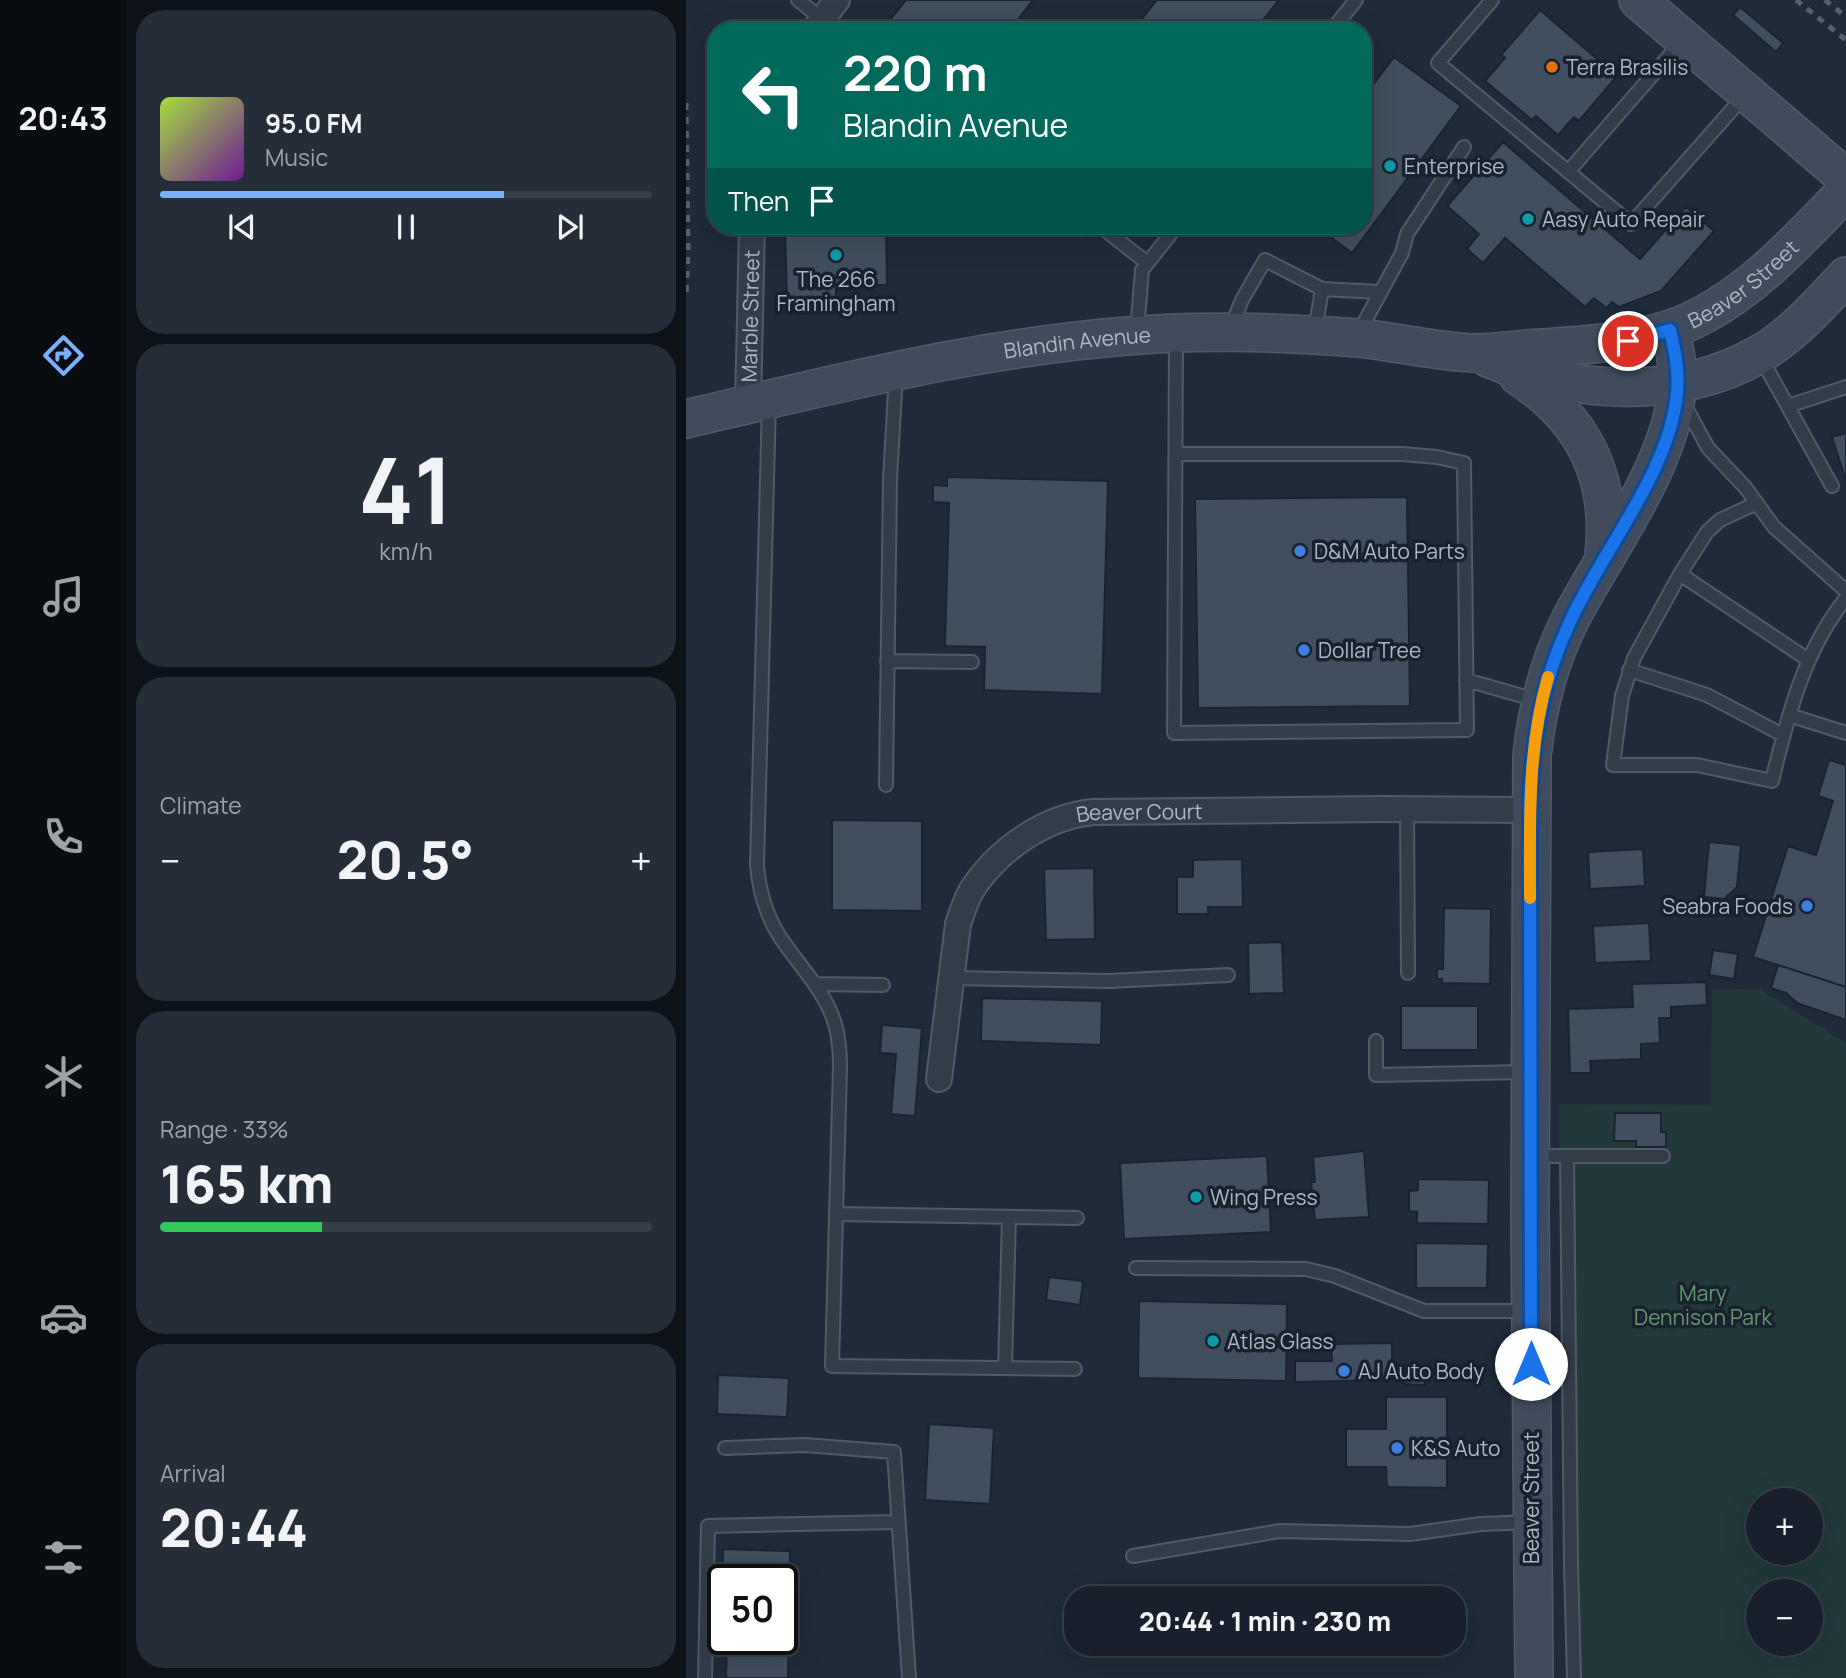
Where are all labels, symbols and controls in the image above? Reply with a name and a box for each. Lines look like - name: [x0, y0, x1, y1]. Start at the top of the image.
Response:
- text: 220 m: [843, 39, 987, 106]
- icon: left: [728, 49, 819, 140]
- place label: Terra Brasilis: [1566, 53, 1688, 81]
- marker: Terra Brasilis: [1544, 59, 1560, 75]
- text: 20:43: [18, 96, 108, 140]
- text: Blandin Avenue: [843, 103, 1068, 147]
- text: 95.0 FM: [265, 105, 362, 141]
- text: Music: [265, 141, 328, 173]
- place label: Enterprise: [1404, 152, 1505, 180]
- marker: Enterprise: [1382, 158, 1398, 174]
- icon: arrive: [803, 182, 841, 220]
- text: Then: [728, 183, 789, 219]
- place label: Aasy Auto Repair: [1542, 205, 1705, 233]
- icon: previous: [223, 208, 261, 246]
- icon: pause: [387, 208, 425, 246]
- icon: next: [551, 208, 589, 246]
- marker: Aasy Auto Repair: [1520, 211, 1536, 227]
- street label: Beaver Street: [1683, 233, 1805, 335]
- marker: The 266 Framingham: [828, 247, 844, 263]
- street label: Marble Street: [735, 249, 765, 383]
- place label: The 266 Framingham: [777, 265, 895, 317]
- pin: [1598, 311, 1658, 371]
- street label: Blandin Avenue: [1002, 320, 1152, 365]
- icon: arrive: [1609, 322, 1647, 360]
- icon: directions: [39, 331, 88, 380]
- text: 41: [358, 427, 454, 551]
- text: km/h: [379, 535, 433, 567]
- place label: D&M Auto Parts: [1314, 537, 1465, 565]
- marker: D&M Auto Parts: [1292, 543, 1308, 559]
- icon: music: [39, 572, 88, 621]
- place label: Dollar Tree: [1318, 636, 1421, 664]
- marker: Dollar Tree: [1296, 642, 1312, 658]
- text: Climate: [160, 789, 242, 821]
- street label: Beaver Court: [1074, 797, 1203, 828]
- icon: phone: [39, 812, 88, 861]
- text: 20.5°: [337, 824, 474, 895]
- text: −: [160, 834, 181, 886]
- text: +: [630, 834, 652, 886]
- place label: Seabra Foods: [1662, 892, 1793, 920]
- marker: Seabra Foods: [1799, 898, 1815, 914]
- icon: climate: [39, 1052, 88, 1101]
- text: Range · 33%: [160, 1113, 289, 1145]
- text: 165 km: [160, 1148, 333, 1219]
- place label: Wing Press: [1210, 1183, 1318, 1211]
- marker: Wing Press: [1188, 1189, 1204, 1205]
- park label: Mary Dennison Park: [1634, 1279, 1773, 1331]
- icon: car: [39, 1293, 88, 1342]
- place label: Atlas Glass: [1227, 1327, 1334, 1355]
- position arrow: [1494, 1327, 1568, 1401]
- marker: Atlas Glass: [1205, 1333, 1221, 1349]
- place label: AJ Auto Body: [1358, 1357, 1484, 1385]
- marker: AJ Auto Body: [1336, 1363, 1352, 1379]
- street label: Beaver Street: [1517, 1432, 1545, 1564]
- place label: K&S Auto: [1411, 1434, 1500, 1462]
- marker: K&S Auto: [1389, 1440, 1405, 1456]
- text: Arrival: [160, 1457, 226, 1489]
- map controls: [1746, 1488, 1823, 1656]
- button: +: [1746, 1488, 1823, 1565]
- text: 20:44: [160, 1492, 308, 1563]
- icon: filters: [39, 1533, 88, 1582]
- speed limit sign: 50: [707, 1564, 798, 1655]
- button: −: [1746, 1579, 1823, 1656]
- text: 20:44 · 1 min · 230 m: [1139, 1603, 1391, 1639]

